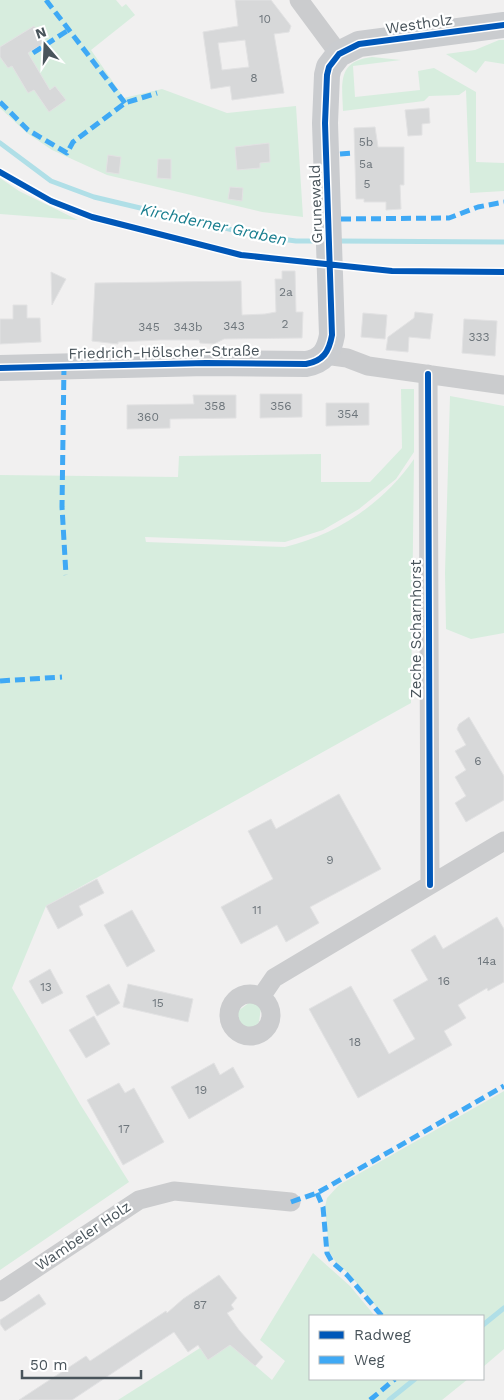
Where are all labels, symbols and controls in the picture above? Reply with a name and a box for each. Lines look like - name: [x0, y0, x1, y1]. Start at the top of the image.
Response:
- street label: Westholz: [384, 10, 454, 38]
- house number: 10: [259, 12, 271, 26]
- north arrow: [20, 20, 70, 70]
- text: N: [33, 23, 48, 42]
- house number: 8: [250, 71, 258, 85]
- house number: 5b: [359, 135, 373, 149]
- house number: 5a: [359, 157, 373, 171]
- street label: Grunewald: [306, 164, 326, 244]
- house number: 5: [364, 177, 371, 191]
- water label: Kirchderner Graben: [139, 200, 289, 249]
- house number: 2a: [279, 285, 293, 299]
- house number: 2: [282, 317, 289, 331]
- house number: 343: [223, 319, 245, 333]
- house number: 345: [138, 320, 160, 334]
- house number: 343b: [174, 320, 202, 334]
- house number: 333: [469, 330, 490, 344]
- street label: Friedrich-Hölscher-Straße: [68, 341, 260, 363]
- house number: 358: [204, 399, 226, 413]
- house number: 356: [270, 399, 292, 413]
- house number: 354: [337, 407, 359, 421]
- house number: 360: [137, 410, 159, 424]
- street label: Zeche Scharnhorst: [407, 559, 425, 698]
- house number: 6: [474, 754, 482, 768]
- house number: 9: [326, 853, 334, 867]
- house number: 11: [252, 903, 262, 917]
- house number: 14a: [478, 954, 497, 968]
- house number: 16: [438, 974, 450, 988]
- house number: 13: [40, 980, 52, 994]
- house number: 15: [152, 996, 164, 1010]
- house number: 18: [349, 1035, 361, 1049]
- house number: 19: [195, 1083, 207, 1097]
- house number: 17: [118, 1122, 130, 1136]
- street label: Wambeler Holz: [32, 1197, 134, 1275]
- house number: 87: [193, 1298, 207, 1312]
- legend: [309, 1315, 484, 1380]
- text: Radweg: [354, 1326, 411, 1344]
- scale bar: [22, 1348, 141, 1380]
- text: Weg: [354, 1351, 385, 1369]
- text: 50 m: [30, 1356, 67, 1374]

